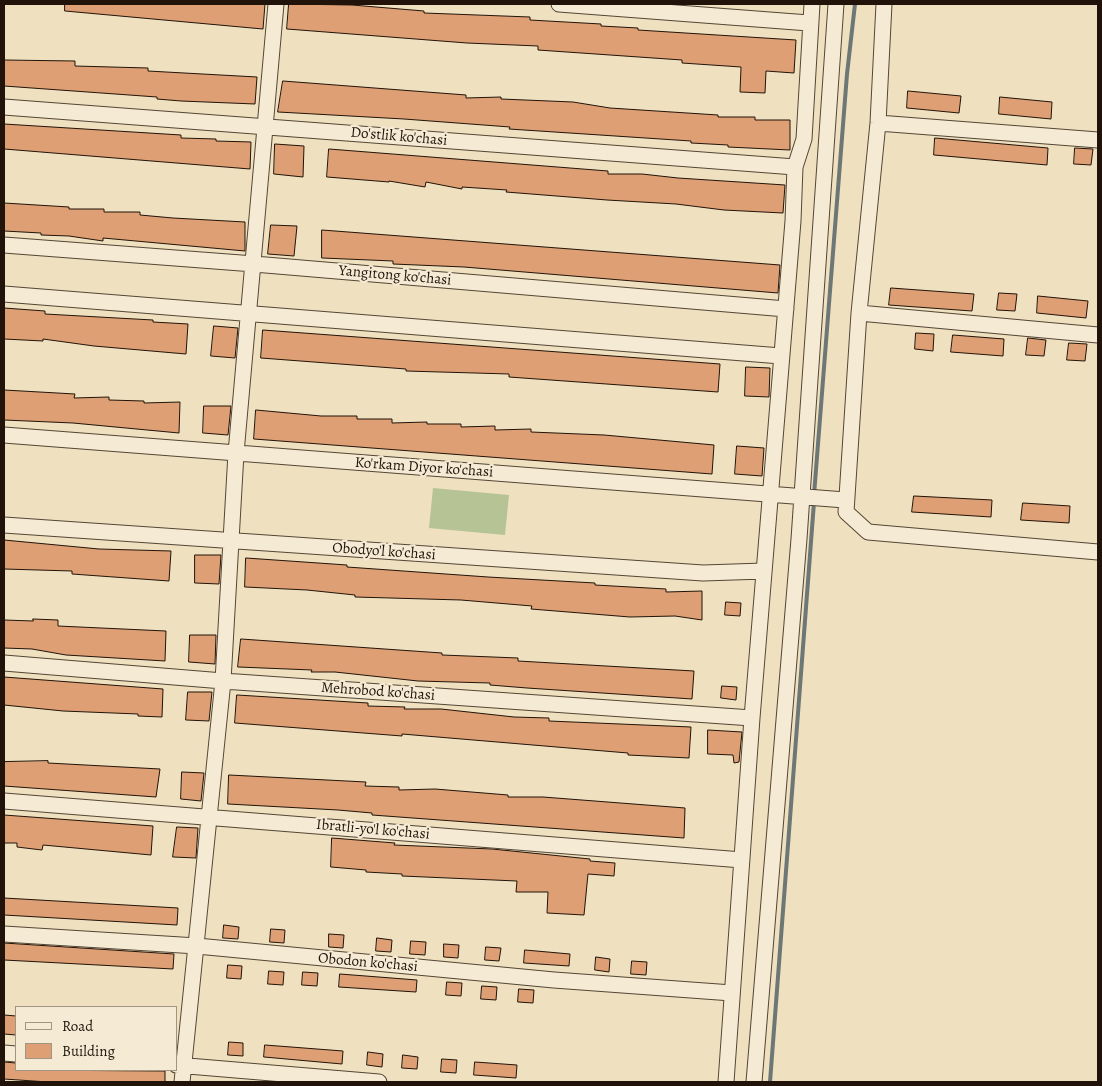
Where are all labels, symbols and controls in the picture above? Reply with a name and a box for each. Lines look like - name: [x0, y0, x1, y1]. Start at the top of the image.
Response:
- street label: Do'stlik ko'chasi: [350, 124, 448, 150]
- street label: Yangitong ko'chasi: [338, 262, 452, 290]
- street label: Ko'rkam Diyor ko'chasi: [354, 454, 494, 482]
- street label: Obodyo'l ko'chasi: [332, 539, 436, 565]
- street label: Mehrobod ko'chasi: [320, 679, 436, 705]
- street label: Ibratli-yo'l ko'chasi: [315, 816, 431, 844]
- street label: Obodon ko'chasi: [317, 950, 419, 976]
- legend: [15, 1006, 178, 1071]
- text: Road: [62, 1016, 93, 1036]
- text: Building: [62, 1041, 115, 1061]

